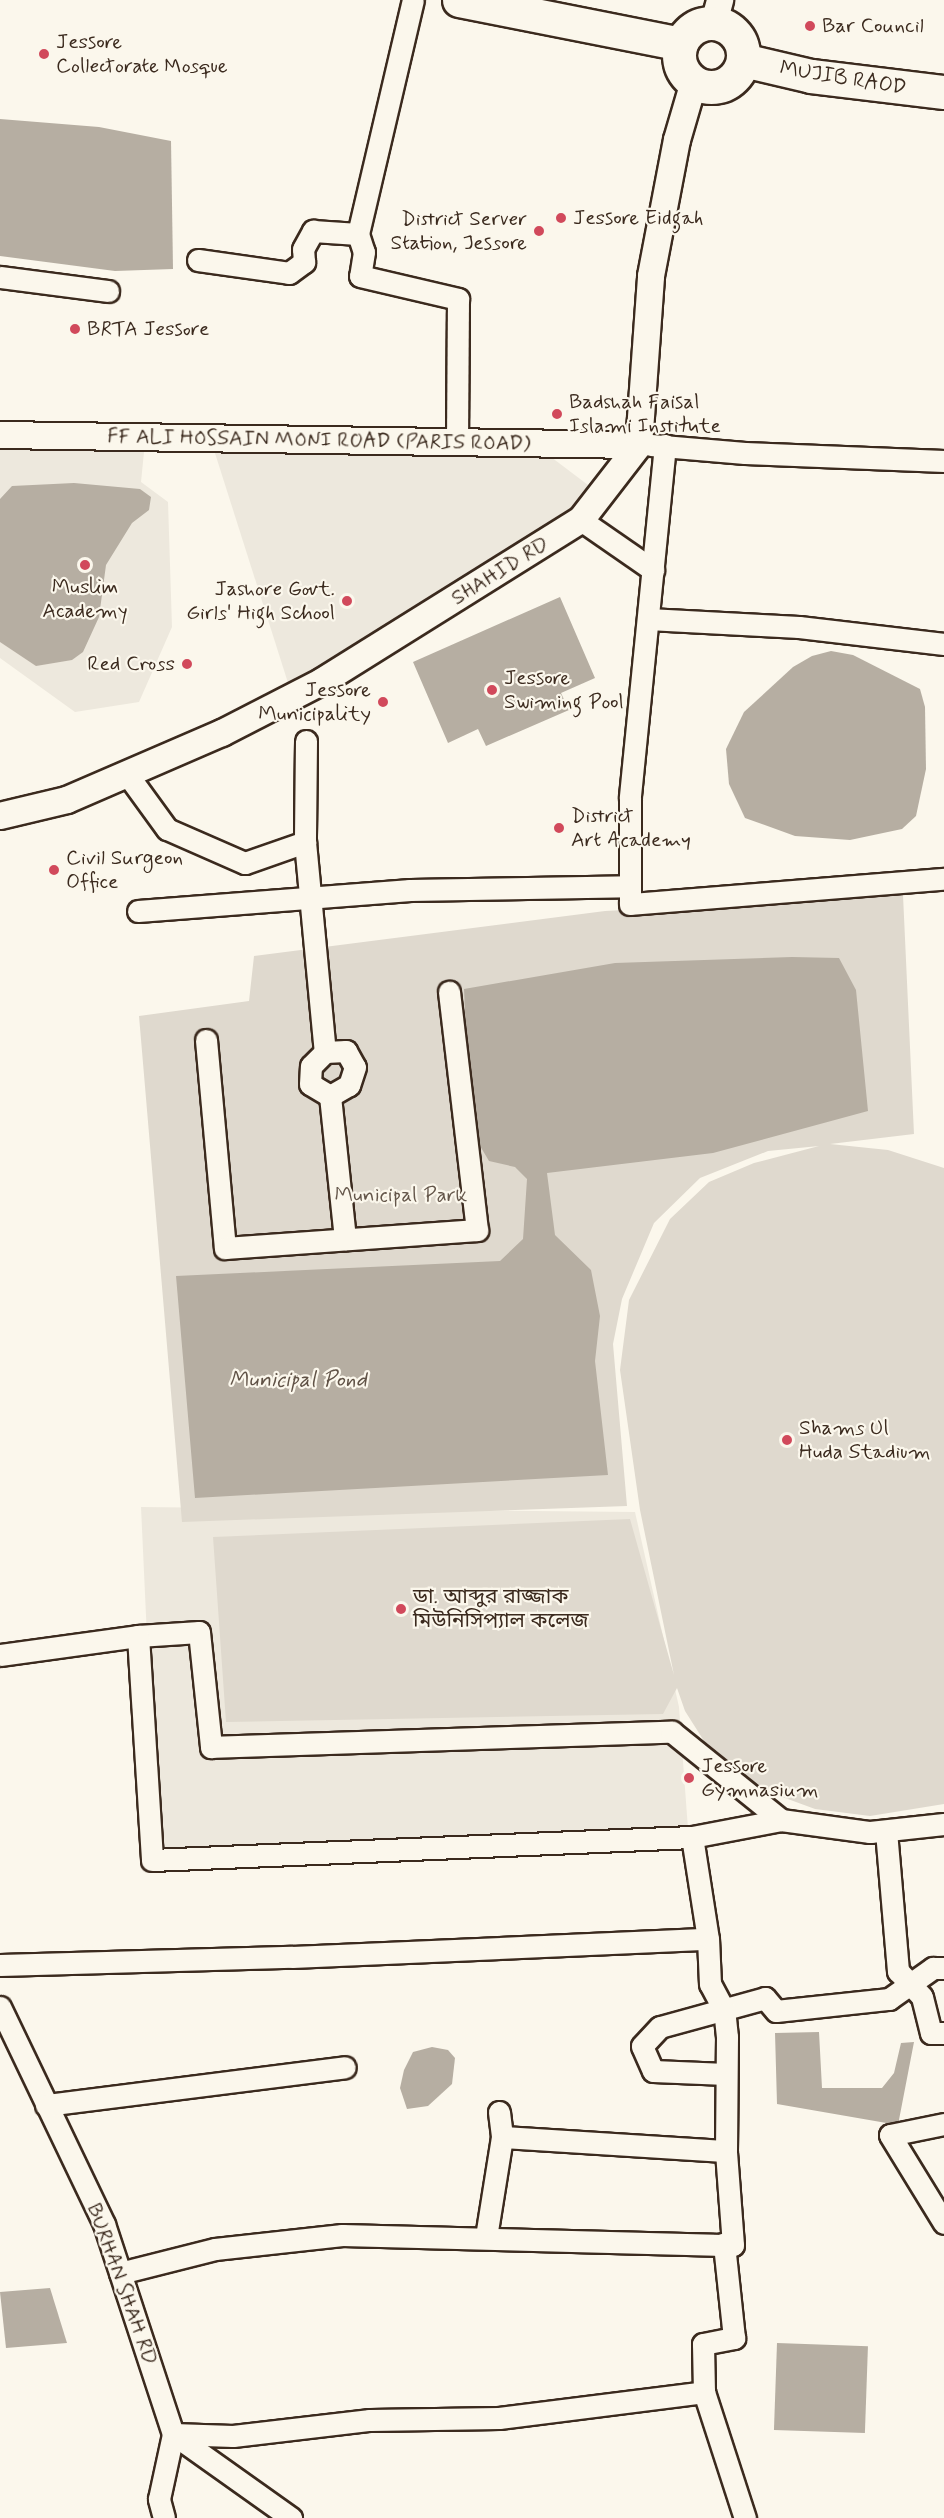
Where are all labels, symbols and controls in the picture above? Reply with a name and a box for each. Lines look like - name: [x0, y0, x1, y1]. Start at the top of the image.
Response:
- place label: Bar Council: [822, 13, 922, 39]
- marker: Bar Council: [803, 19, 817, 33]
- place label: Jessore Collectorate Mosque: [56, 29, 231, 79]
- marker: Jessore Collectorate Mosque: [37, 47, 51, 61]
- street label: MUJIB RAOD: [778, 56, 908, 100]
- place label: Jessore Eidgah: [573, 205, 704, 231]
- place label: District Server Station, Jessore: [388, 206, 527, 256]
- marker: Jessore Eidgah: [554, 211, 568, 225]
- marker: District Server Station, Jessore: [532, 224, 546, 238]
- place label: BRTA Jessore: [87, 316, 210, 342]
- marker: BRTA Jessore: [68, 322, 82, 336]
- place label: Badshah Faisal Islami Institute: [569, 389, 721, 439]
- marker: Badshah Faisal Islami Institute: [550, 407, 564, 421]
- street label: FF ALI HOSSAIN MONI ROAD (PARIS ROAD): [108, 424, 530, 456]
- street label: SHAHID RD: [447, 531, 553, 611]
- marker: Muslim Academy: [78, 558, 92, 572]
- place label: Muslim Academy: [42, 574, 128, 624]
- place label: Jashore Govt. Girls' High School: [186, 576, 335, 626]
- marker: Jashore Govt. Girls' High School: [340, 594, 354, 608]
- place label: Red Cross: [86, 651, 175, 677]
- marker: Red Cross: [180, 657, 194, 671]
- place label: Jessore Swiming Pool: [504, 665, 620, 715]
- place label: Jessore Municipality: [258, 677, 371, 727]
- marker: Jessore Swiming Pool: [485, 683, 499, 697]
- marker: Jessore Municipality: [376, 695, 390, 709]
- place label: District Art Academy: [571, 803, 693, 853]
- marker: District Art Academy: [552, 821, 566, 835]
- place label: Civil Surgeon Office: [66, 845, 180, 895]
- marker: Civil Surgeon Office: [47, 863, 61, 877]
- park label: Municipal Park: [336, 1182, 466, 1208]
- water label: Municipal Pond: [230, 1368, 366, 1394]
- place label: Shams Ul Huda Stadium: [799, 1415, 923, 1465]
- marker: Shams Ul Huda Stadium: [780, 1433, 794, 1447]
- place label: ডা. আব্দুর রাজ্জাক মিউনিসিপ্যাল কলেজ: [413, 1584, 589, 1634]
- marker: ডা. আব্দুর রাজ্জাক মিউনিসিপ্যাল কলেজ: [394, 1602, 408, 1616]
- place label: Jessore Gymnasium: [701, 1753, 819, 1803]
- marker: Jessore Gymnasium: [682, 1771, 696, 1785]
- street label: BURHAN SHAH RD: [81, 2201, 163, 2367]

